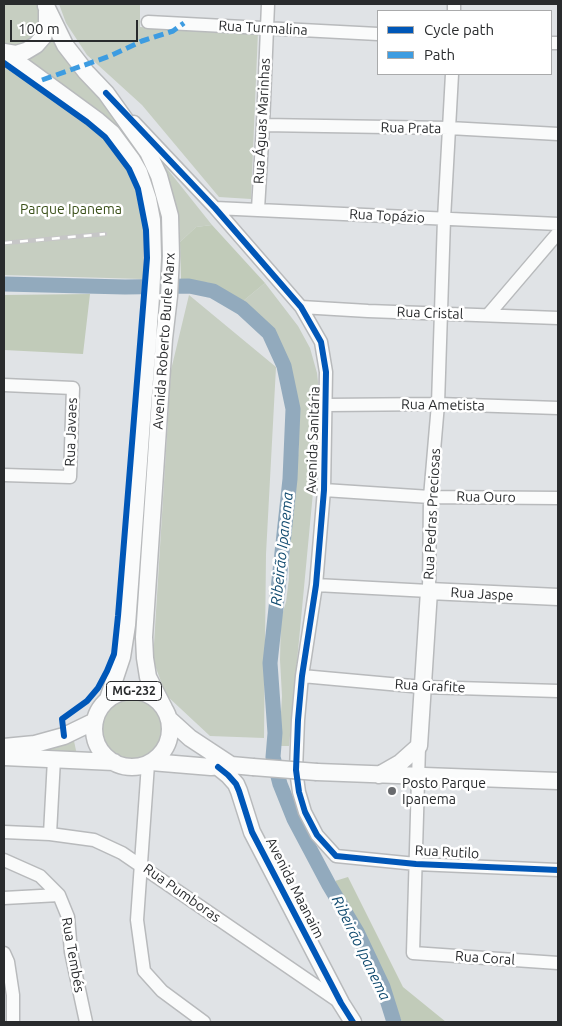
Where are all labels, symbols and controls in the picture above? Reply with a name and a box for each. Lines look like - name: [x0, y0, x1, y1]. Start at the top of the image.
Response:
- scale bar: [12, 10, 140, 42]
- legend: [377, 10, 552, 75]
- street label: Rua Turmalina: [218, 17, 308, 39]
- text: 100 m: [18, 20, 60, 37]
- text: Cycle path: [424, 21, 494, 38]
- text: Path: [424, 46, 455, 63]
- street label: Rua Águas Marinhas: [250, 58, 274, 184]
- street label: Rua Prata: [381, 119, 441, 137]
- park label: Parque Ipanema: [20, 201, 122, 217]
- street label: Rua Topázio: [349, 206, 425, 226]
- street label: Avenida Roberto Burle Marx: [149, 252, 179, 430]
- street label: Rua Cristal: [396, 303, 464, 323]
- street label: Avenida Sanitária: [303, 386, 323, 494]
- street label: Rua Ametista: [401, 396, 485, 414]
- street label: Rua Javaes: [61, 397, 81, 467]
- street label: Rua Pedras Preciosas: [420, 448, 444, 580]
- street label: Rua Ouro: [456, 488, 516, 506]
- water label: Ribeirão Ipanema: [267, 491, 297, 607]
- street label: Rua Jaspe: [450, 584, 514, 604]
- street label: Rua Grafite: [394, 676, 466, 696]
- road number: MG-232: [106, 681, 162, 700]
- place label: Posto Parque Ipanema: [402, 775, 486, 808]
- marker: Posto Parque Ipanema: [386, 785, 398, 797]
- street label: Avenida Maanaim: [262, 835, 328, 941]
- street label: Rua Rutilo: [414, 842, 480, 862]
- street label: Rua Pumboras: [140, 860, 224, 926]
- water label: Ribeirão Ipanema: [328, 893, 394, 1003]
- street label: Rua Tembés: [58, 916, 88, 994]
- street label: Rua Coral: [454, 948, 516, 968]

